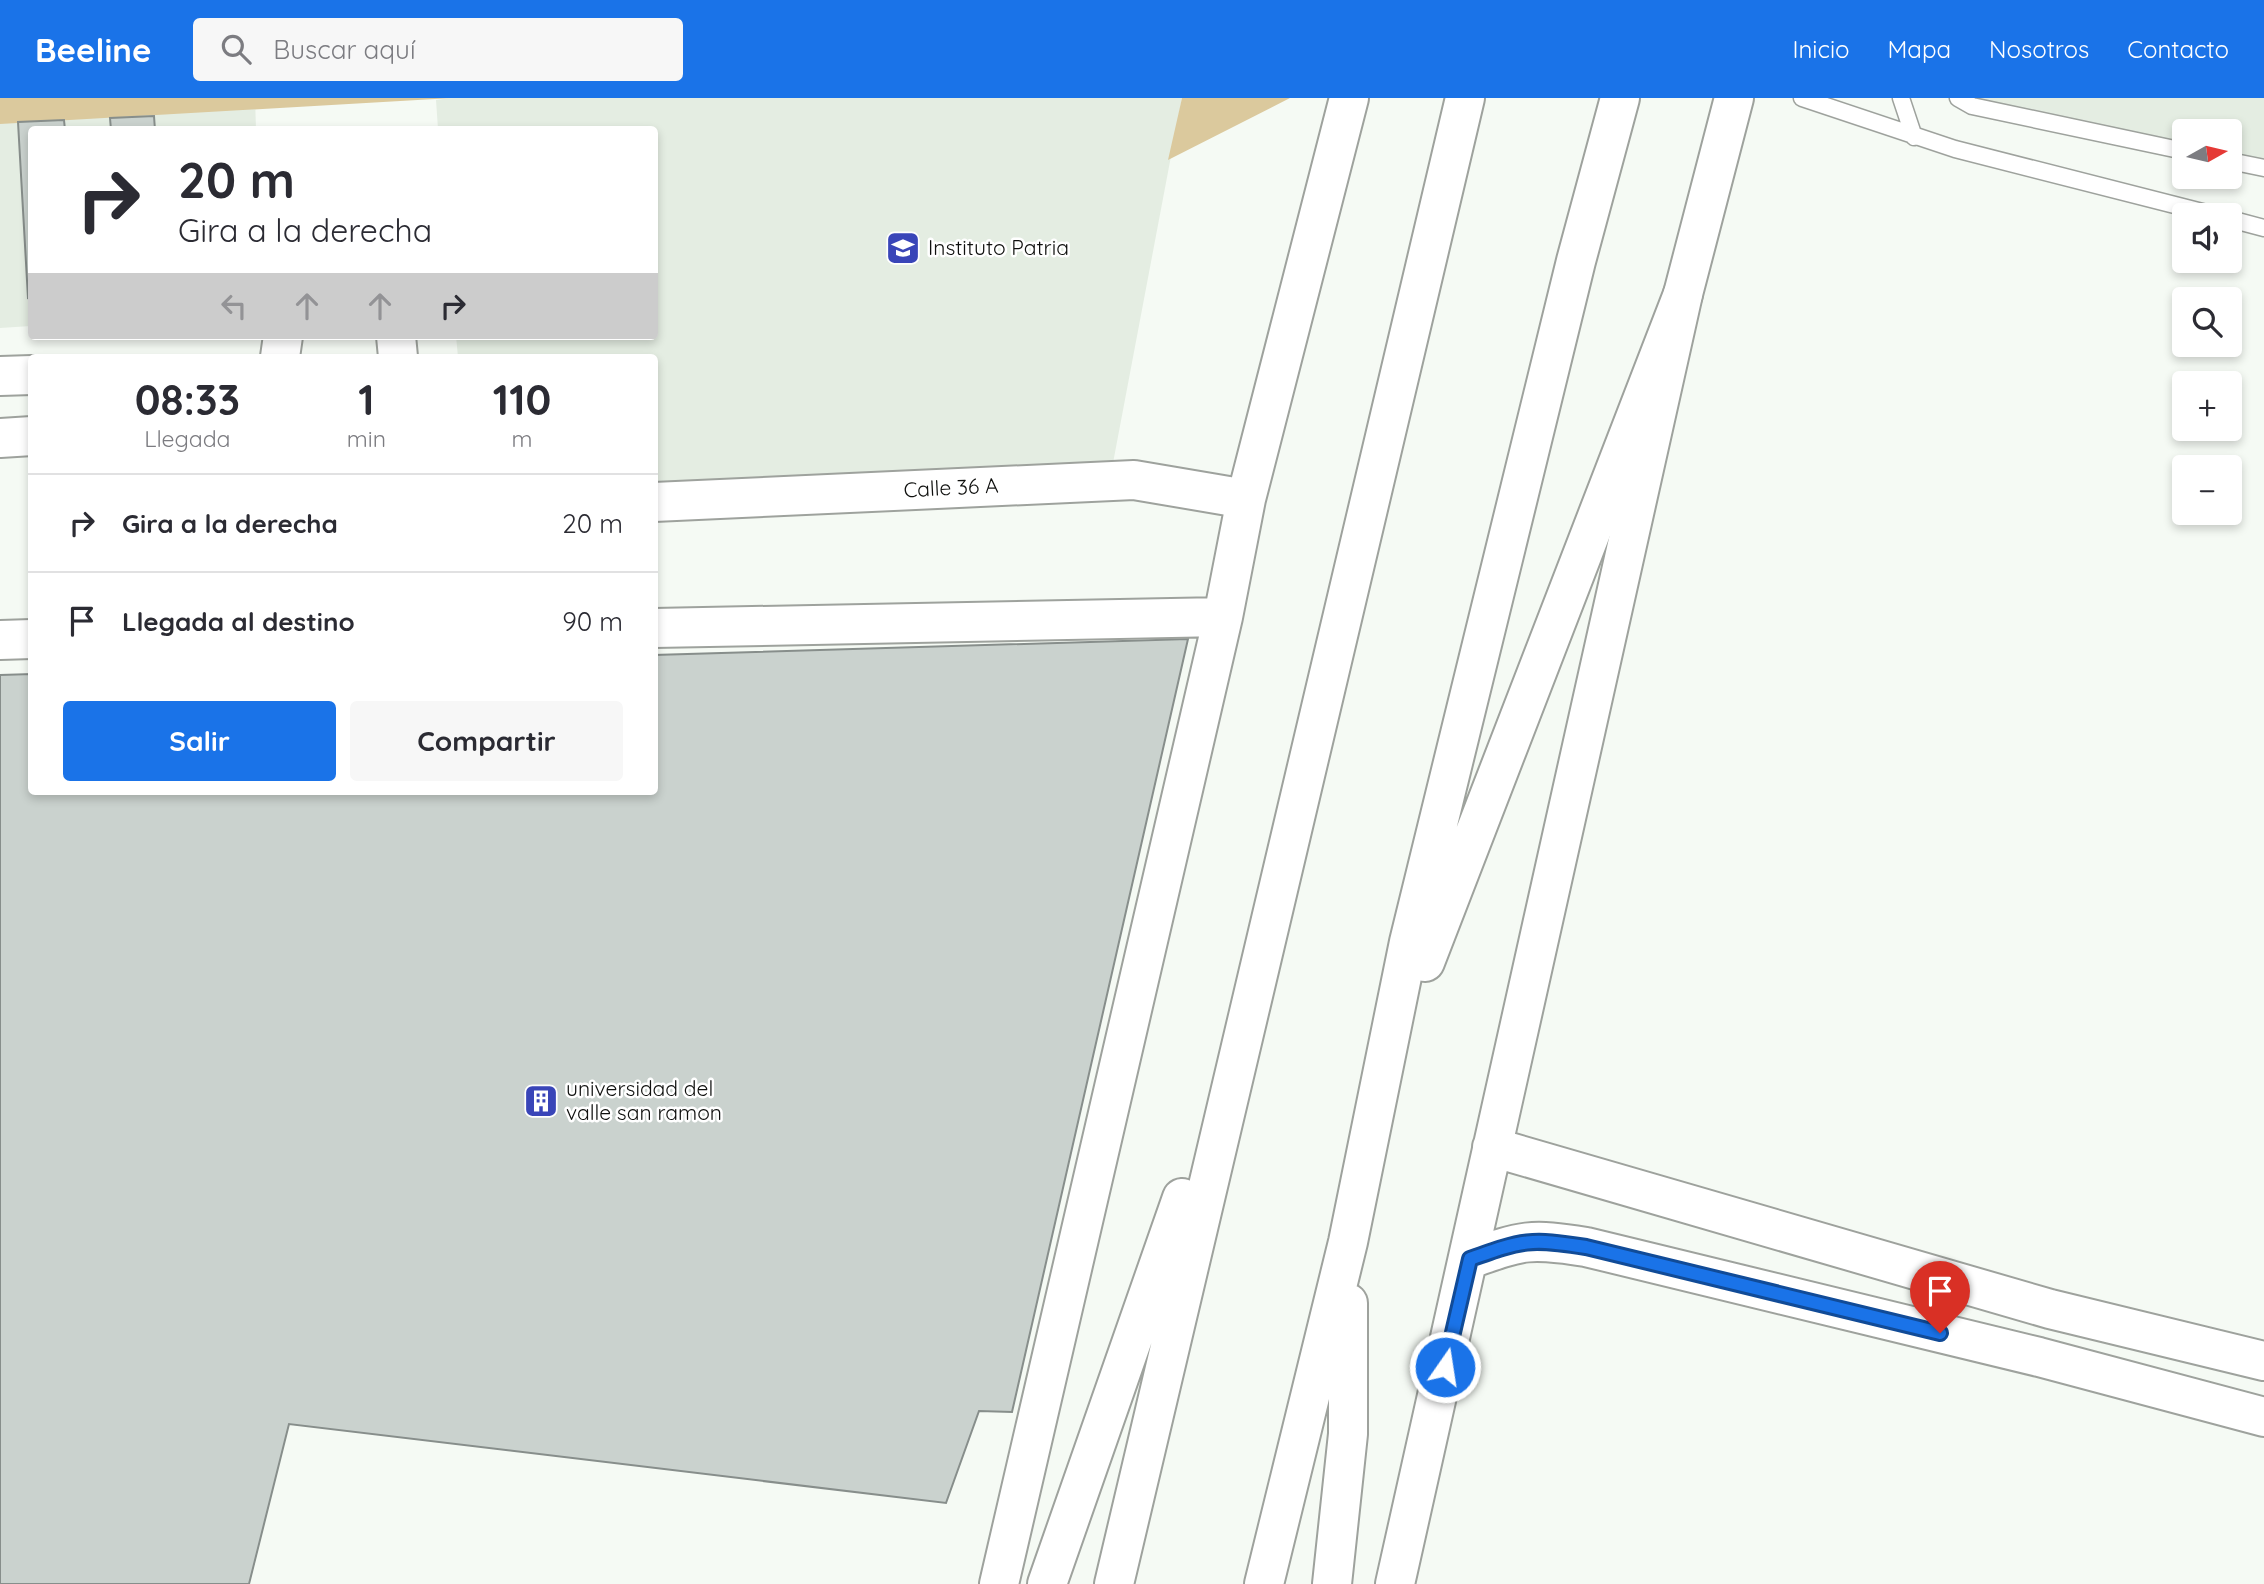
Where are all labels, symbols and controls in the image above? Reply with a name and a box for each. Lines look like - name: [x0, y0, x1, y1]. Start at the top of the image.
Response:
- search box: [193, 18, 683, 81]
- text: Beeline: [35, 29, 151, 70]
- icon: search: [217, 30, 255, 68]
- text: Buscar aquí: [273, 33, 415, 66]
- text: Inicio: [1792, 34, 1850, 64]
- text: Mapa: [1888, 34, 1951, 64]
- text: Nosotros: [1989, 34, 2089, 64]
- text: Contacto: [2127, 34, 2229, 64]
- north arrow: [2172, 119, 2242, 189]
- map controls: [2172, 119, 2242, 525]
- text: 20 m: [178, 149, 295, 210]
- icon: right: [63, 154, 154, 245]
- button: sound: [2172, 203, 2242, 273]
- text: Gira a la derecha: [178, 210, 432, 250]
- school or university icon: Instituto Patria: [884, 229, 922, 267]
- place label: Instituto Patria: [928, 234, 1069, 260]
- icon: left: [215, 287, 253, 325]
- icon: ahead: [288, 287, 326, 325]
- icon: ahead: [361, 287, 399, 325]
- icon: right: [434, 287, 472, 325]
- button: search: [2172, 287, 2242, 357]
- button: +: [2172, 371, 2242, 441]
- text: 08:33: [135, 373, 240, 426]
- text: 1: [358, 373, 375, 426]
- text: 110: [493, 373, 551, 426]
- text: Llegada: [144, 424, 231, 453]
- text: min: [347, 424, 386, 453]
- text: m: [512, 424, 533, 453]
- button: −: [2172, 455, 2242, 525]
- street label: Calle 36 A: [903, 472, 999, 502]
- icon: right: [63, 504, 101, 542]
- text: Gira a la derecha: [122, 507, 338, 540]
- text: 20 m: [562, 507, 623, 540]
- icon: arrive: [63, 602, 101, 640]
- text: Llegada al destino: [122, 605, 355, 638]
- text: 90 m: [562, 605, 623, 638]
- button: Salir: [63, 701, 336, 781]
- button: Compartir: [350, 701, 623, 781]
- place label: universidad del valle san ramon: [566, 1075, 722, 1125]
- building icon: universidad del valle san ramon: [522, 1082, 560, 1120]
- pin: [1910, 1261, 1970, 1333]
- icon: arrive: [1921, 1272, 1959, 1310]
- position arrow: [1408, 1330, 1482, 1404]

